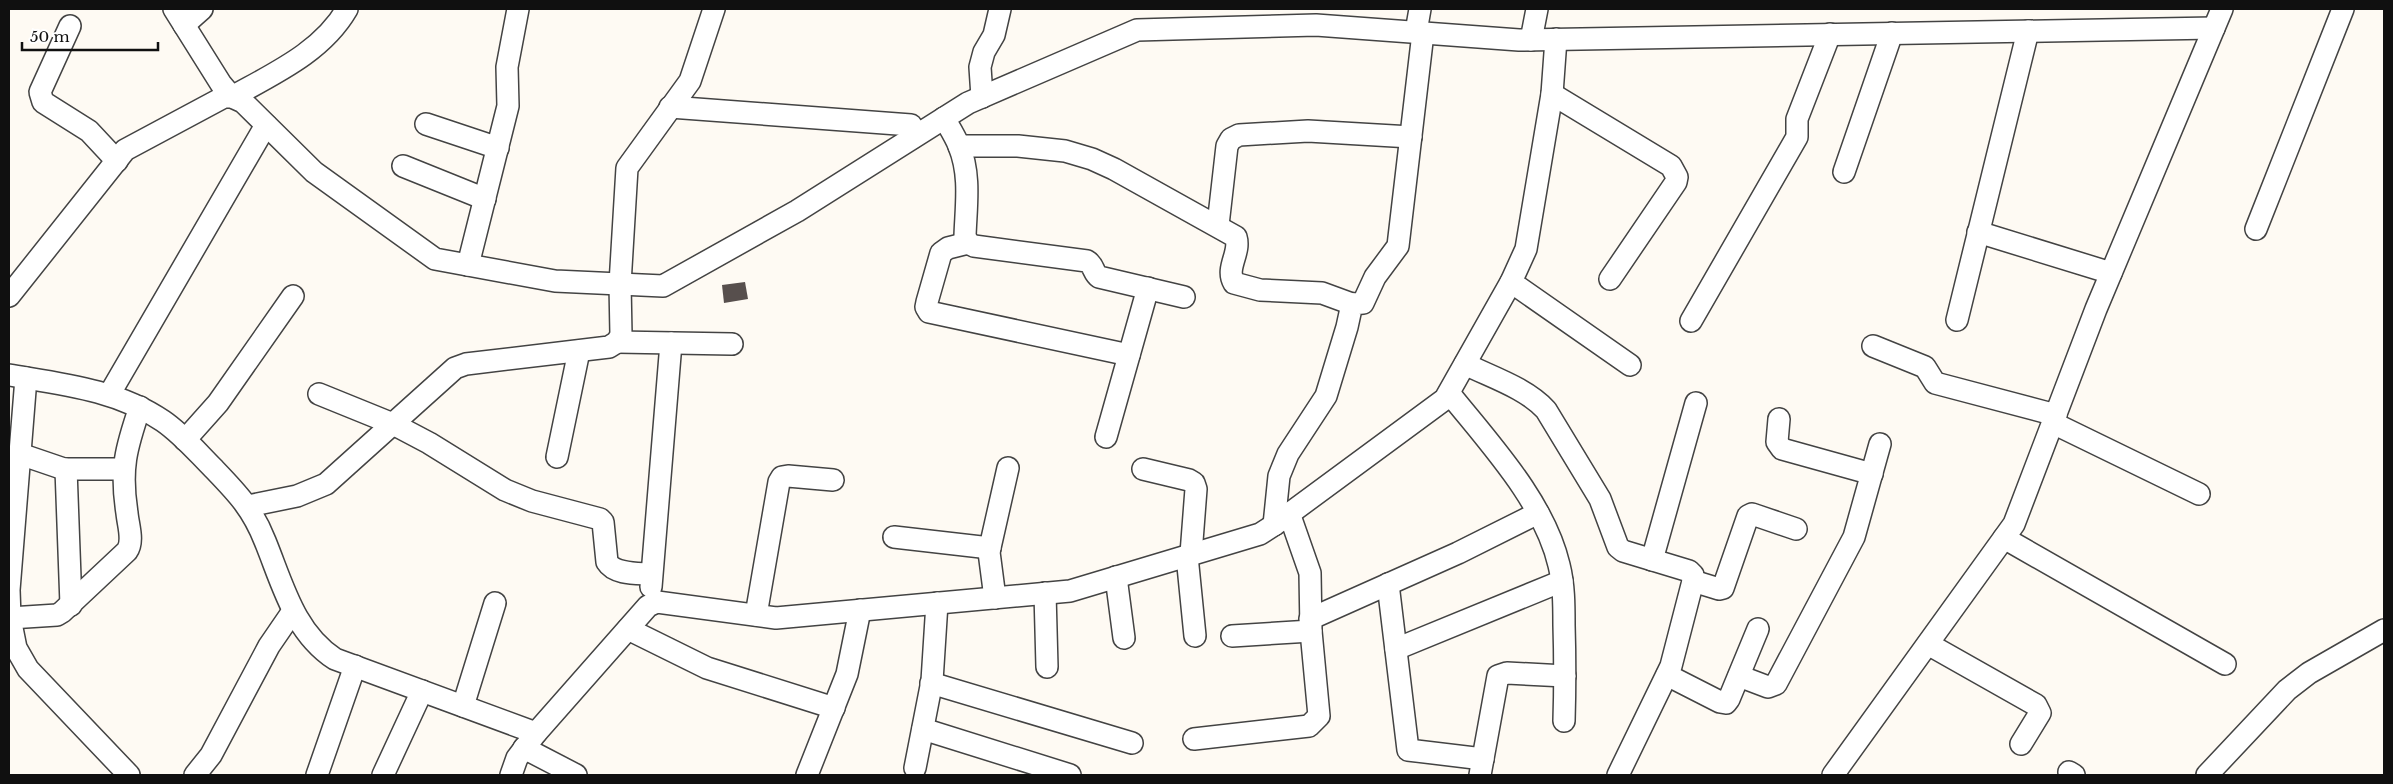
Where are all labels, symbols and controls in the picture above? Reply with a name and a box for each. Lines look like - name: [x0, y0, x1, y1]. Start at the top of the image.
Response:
- scale bar: [22, 20, 159, 52]
- text: 50 m: [30, 27, 70, 46]

